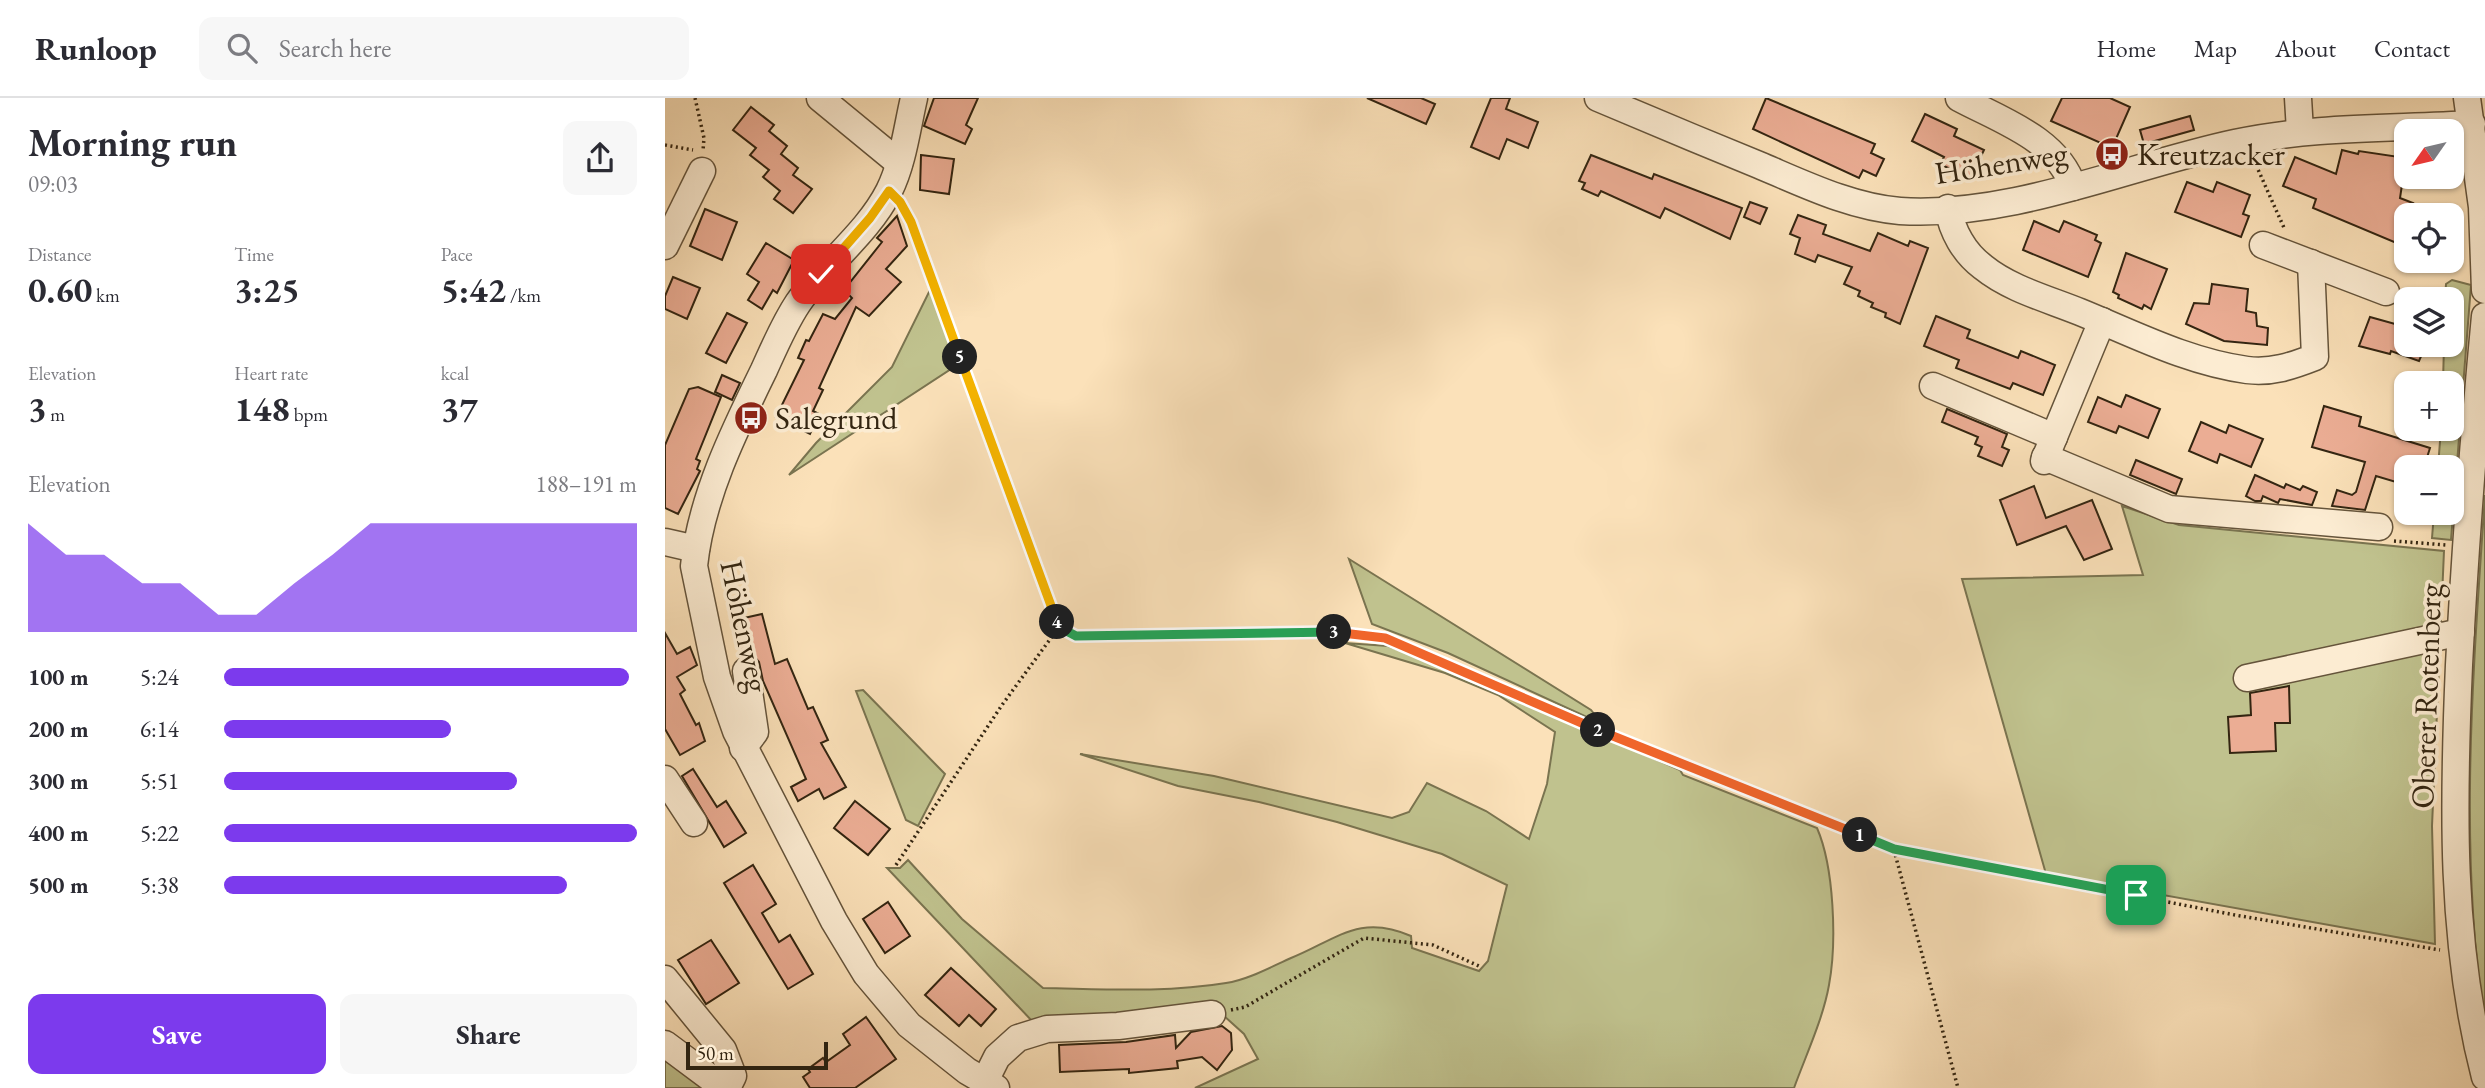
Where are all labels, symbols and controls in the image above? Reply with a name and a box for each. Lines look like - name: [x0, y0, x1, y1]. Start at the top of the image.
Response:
- search box: [199, 17, 689, 80]
- text: Runloop: [35, 27, 157, 70]
- icon: search: [223, 29, 261, 67]
- text: Search here: [279, 31, 391, 65]
- text: Home: [2096, 33, 2156, 64]
- text: Map: [2194, 33, 2237, 64]
- text: About: [2275, 33, 2336, 64]
- text: Contact: [2374, 33, 2450, 64]
- text: Morning run: [28, 118, 237, 167]
- north arrow: [2394, 119, 2464, 189]
- map controls: [2394, 119, 2464, 525]
- button: share: [563, 121, 637, 195]
- street label: Höhenweg: [1932, 132, 2071, 194]
- place label: Kreutzacker: [2137, 133, 2285, 175]
- bus stop icon: Kreutzacker: [2093, 135, 2131, 173]
- text: 09:03: [28, 169, 78, 199]
- button: locate: [2394, 203, 2464, 273]
- text: Distance: [28, 242, 91, 267]
- text: Time: [234, 242, 274, 267]
- text: Pace: [441, 242, 473, 267]
- pin: [791, 244, 851, 304]
- icon: check: [802, 255, 840, 293]
- text: 0.60: [28, 267, 92, 312]
- text: 3:25: [234, 267, 300, 312]
- text: 5:42: [441, 267, 506, 312]
- text: km: [92, 283, 120, 308]
- text: /km: [506, 283, 541, 308]
- button: layers: [2394, 287, 2464, 357]
- pin: 5: [943, 340, 977, 374]
- text: 5: [954, 344, 965, 369]
- text: Elevation: [28, 361, 96, 386]
- text: Heart rate: [234, 361, 308, 386]
- text: kcal: [441, 361, 469, 386]
- button: +: [2394, 371, 2464, 441]
- text: 3: [28, 386, 47, 431]
- text: 148: [234, 386, 290, 431]
- text: 37: [441, 386, 478, 431]
- place label: Salegrund: [775, 397, 898, 439]
- bus stop icon: Salegrund: [732, 399, 770, 437]
- text: m: [47, 402, 65, 427]
- text: bpm: [290, 402, 328, 427]
- button: −: [2394, 455, 2464, 525]
- text: Elevation: [28, 469, 111, 499]
- text: 188–191 m: [536, 469, 637, 499]
- street label: Höhenweg: [711, 556, 780, 697]
- street label: Oberer Rotenberg: [2401, 582, 2451, 809]
- pin: 4: [1039, 604, 1075, 640]
- text: 4: [1051, 609, 1062, 634]
- pin: 3: [1317, 614, 1351, 650]
- text: 3: [1328, 619, 1339, 644]
- text: 100 m: [28, 662, 89, 692]
- text: 5:24: [140, 662, 179, 692]
- pin: 2: [1581, 712, 1615, 748]
- text: 200 m: [28, 714, 89, 744]
- text: 6:14: [140, 714, 179, 744]
- text: 2: [1592, 717, 1603, 742]
- text: 300 m: [28, 766, 89, 796]
- text: 5:51: [140, 766, 179, 796]
- text: 400 m: [28, 818, 89, 848]
- text: 5:22: [140, 818, 179, 848]
- pin: 1: [1843, 818, 1877, 852]
- text: 1: [1854, 822, 1865, 847]
- pin: [2106, 865, 2166, 925]
- text: 500 m: [28, 870, 89, 900]
- text: 5:38: [140, 870, 179, 900]
- icon: arrive: [2117, 876, 2155, 914]
- button: Save: [28, 994, 326, 1074]
- button: Share: [340, 994, 637, 1074]
- scale bar: [686, 1039, 828, 1071]
- text: 50 m: [697, 1041, 734, 1066]

